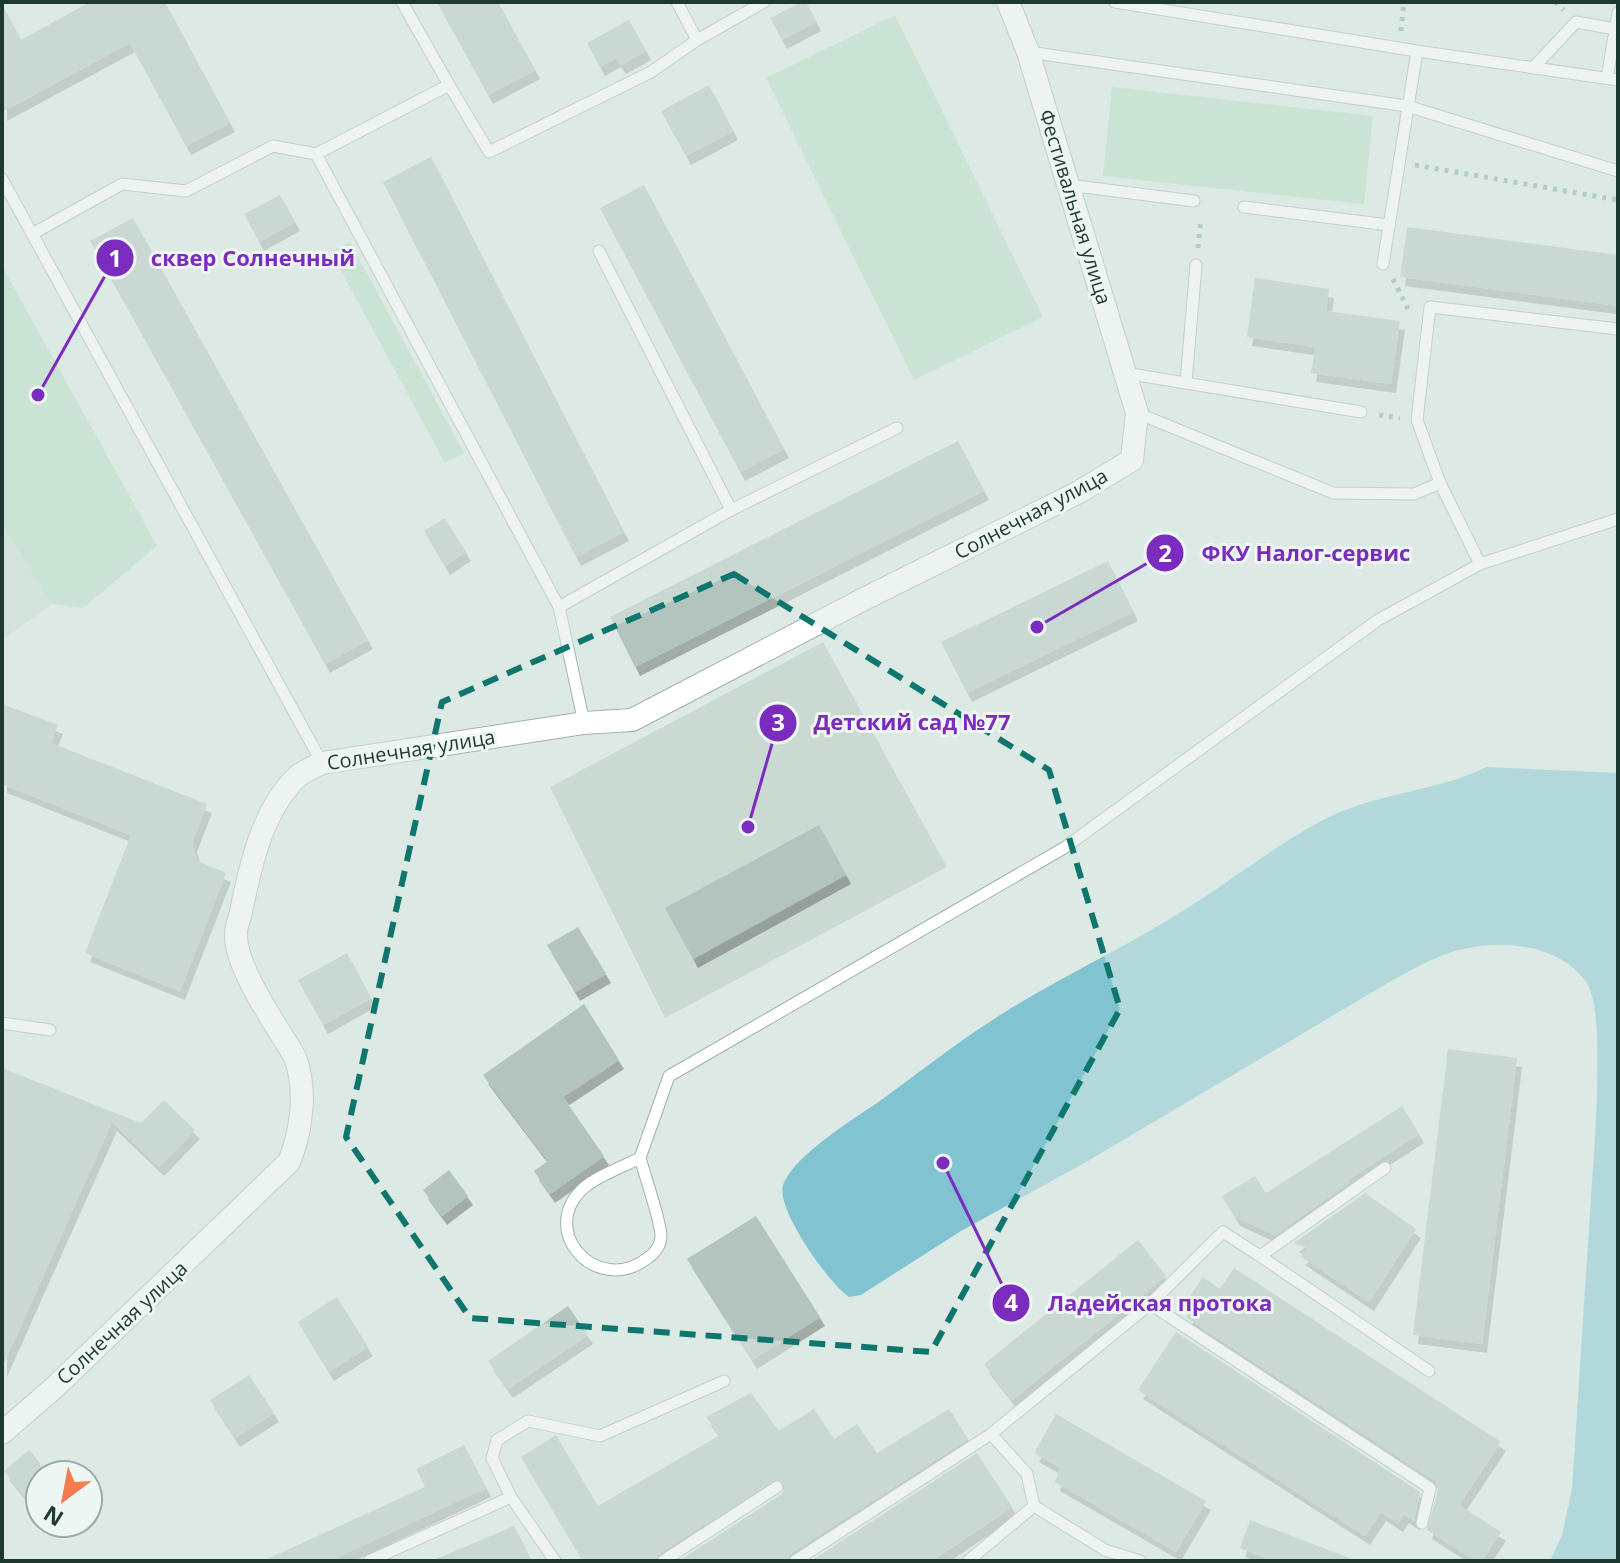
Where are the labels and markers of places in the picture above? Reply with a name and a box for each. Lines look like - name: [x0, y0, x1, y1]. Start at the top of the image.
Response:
- callout: сквер Солнечный: [95, 235, 371, 281]
- callout: ФКУ Налог-сервис: [1145, 530, 1426, 576]
- callout: Детский сад №77: [758, 700, 1027, 746]
- callout: Ладейская протока: [991, 1280, 1288, 1326]

